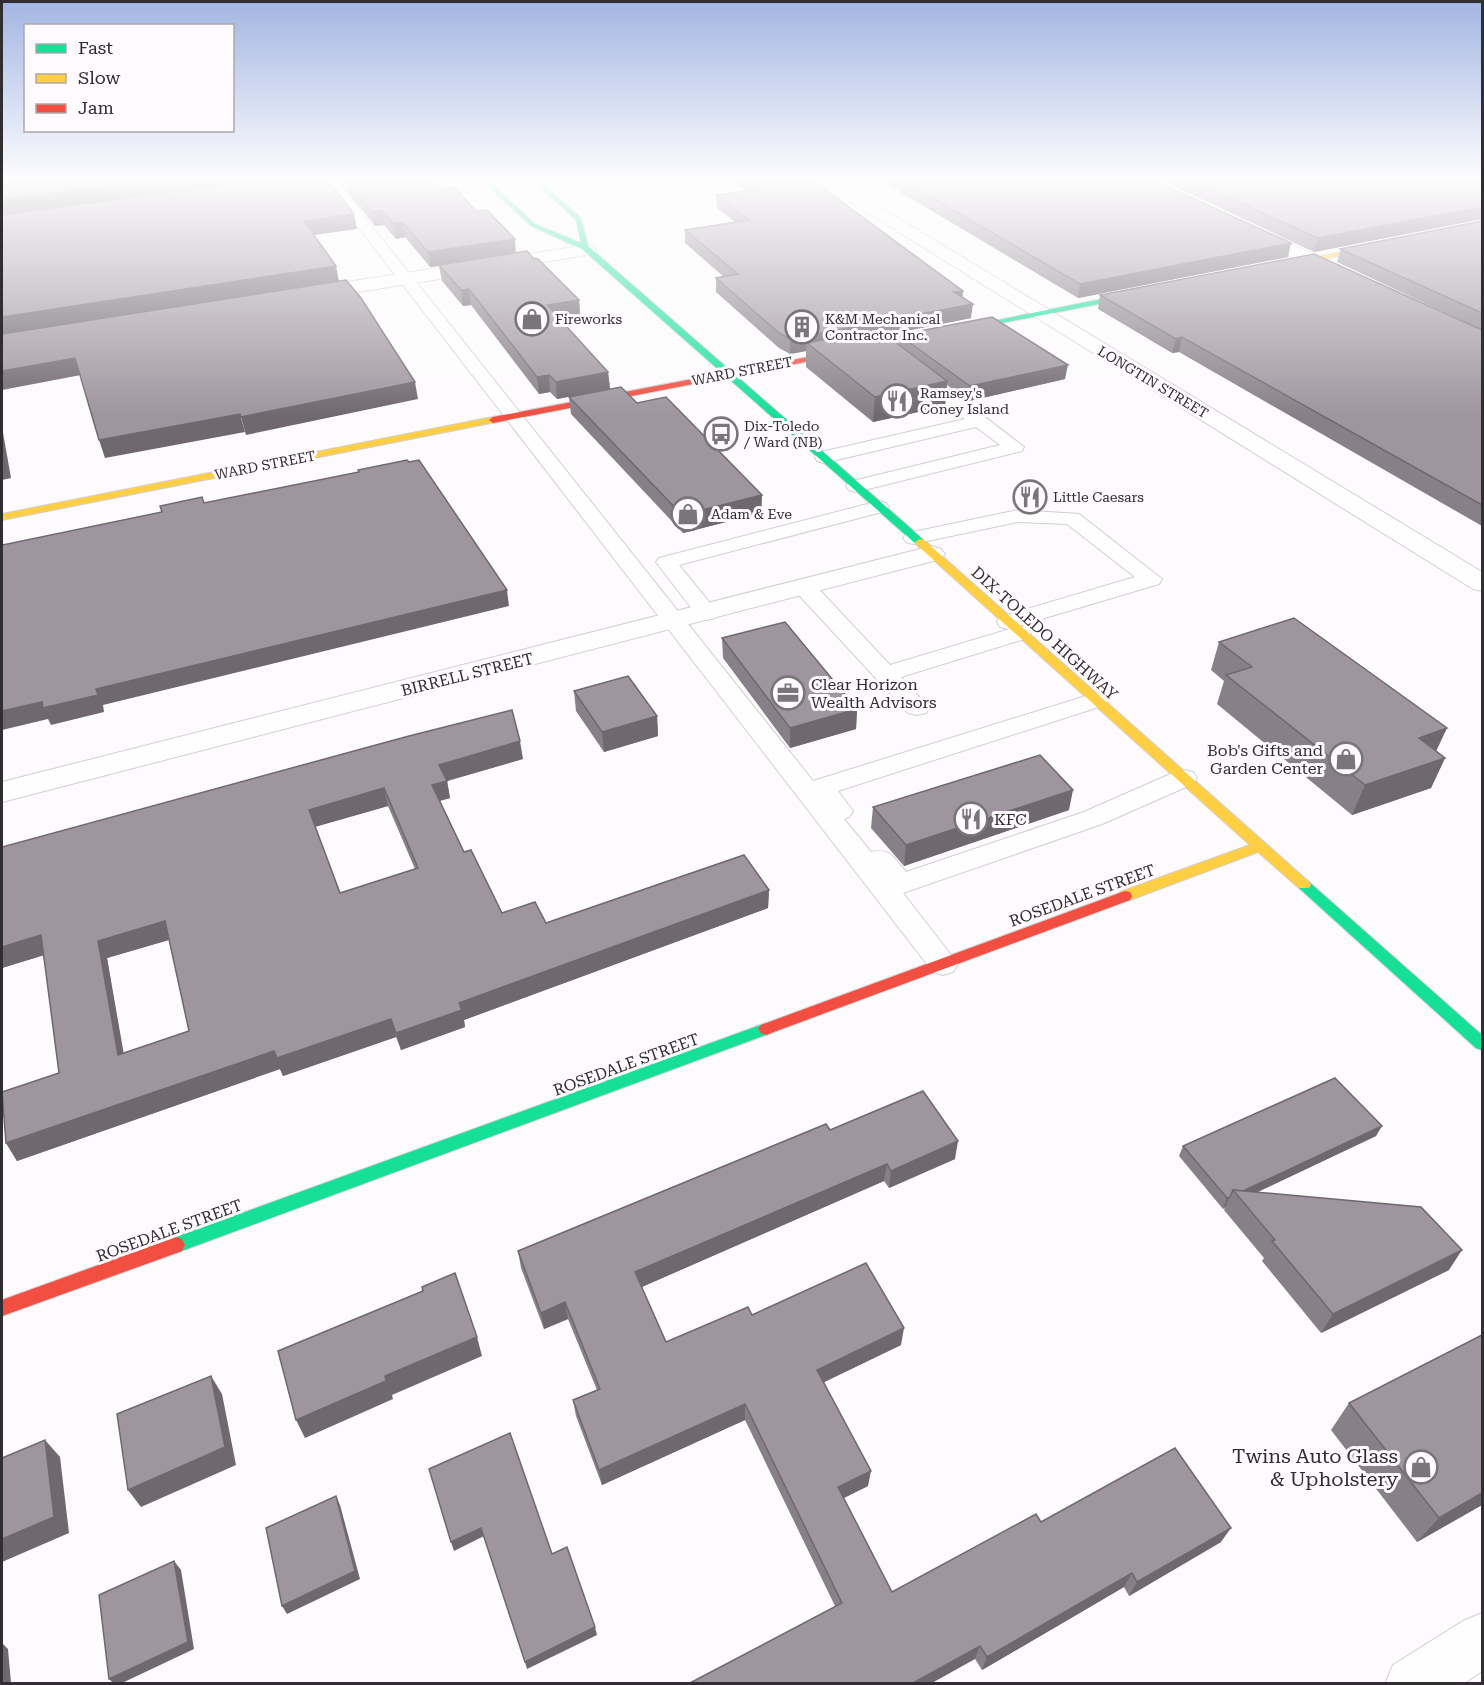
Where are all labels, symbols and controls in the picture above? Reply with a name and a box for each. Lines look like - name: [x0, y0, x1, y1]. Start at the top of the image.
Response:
- legend: [24, 24, 234, 132]
- text: Fast: [78, 37, 113, 58]
- text: Slow: [78, 67, 120, 88]
- text: Jam: [78, 97, 114, 118]
- shop icon: Fireworks: [514, 301, 550, 337]
- building icon: K&M Mechanical Contractor Inc.: [784, 309, 820, 345]
- place label: Fireworks: [555, 311, 622, 327]
- place label: K&M Mechanical Contractor Inc.: [825, 311, 941, 343]
- street label: LONGTIN STREET: [1095, 343, 1211, 421]
- street label: WARD STREET: [690, 353, 794, 389]
- restaurant icon: Ramsey's Coney Island: [879, 383, 915, 419]
- place label: Ramsey's Coney Island: [920, 385, 1009, 417]
- bus stop icon: Dix-Toledo / Ward (NB): [703, 416, 739, 452]
- place label: Dix-Toledo / Ward (NB): [743, 418, 822, 450]
- street label: WARD STREET: [213, 447, 317, 483]
- restaurant icon: Little Caesars: [1012, 479, 1048, 515]
- place label: Little Caesars: [1053, 489, 1144, 505]
- shop icon: Adam & Eve: [670, 496, 706, 532]
- place label: Adam & Eve: [711, 506, 792, 522]
- street label: DIX-TOLEDO HIGHWAY: [968, 563, 1122, 704]
- street label: BIRRELL STREET: [399, 649, 536, 700]
- office icon: Clear Horizon Wealth Advisors: [770, 675, 806, 711]
- place label: Clear Horizon Wealth Advisors: [811, 675, 937, 712]
- place label: Bob's Gifts and Garden Center: [1207, 741, 1323, 778]
- shop icon: Bob's Gifts and Garden Center: [1328, 741, 1364, 777]
- restaurant icon: KFC: [953, 801, 989, 837]
- place label: KFC: [994, 810, 1027, 829]
- street label: ROSEDALE STREET: [1007, 860, 1158, 931]
- street label: ROSEDALE STREET: [551, 1029, 702, 1100]
- street label: ROSEDALE STREET: [94, 1195, 245, 1266]
- place label: Twins Auto Glass & Upholstery: [1232, 1444, 1398, 1491]
- shop icon: Twins Auto Glass & Upholstery: [1403, 1449, 1439, 1485]

